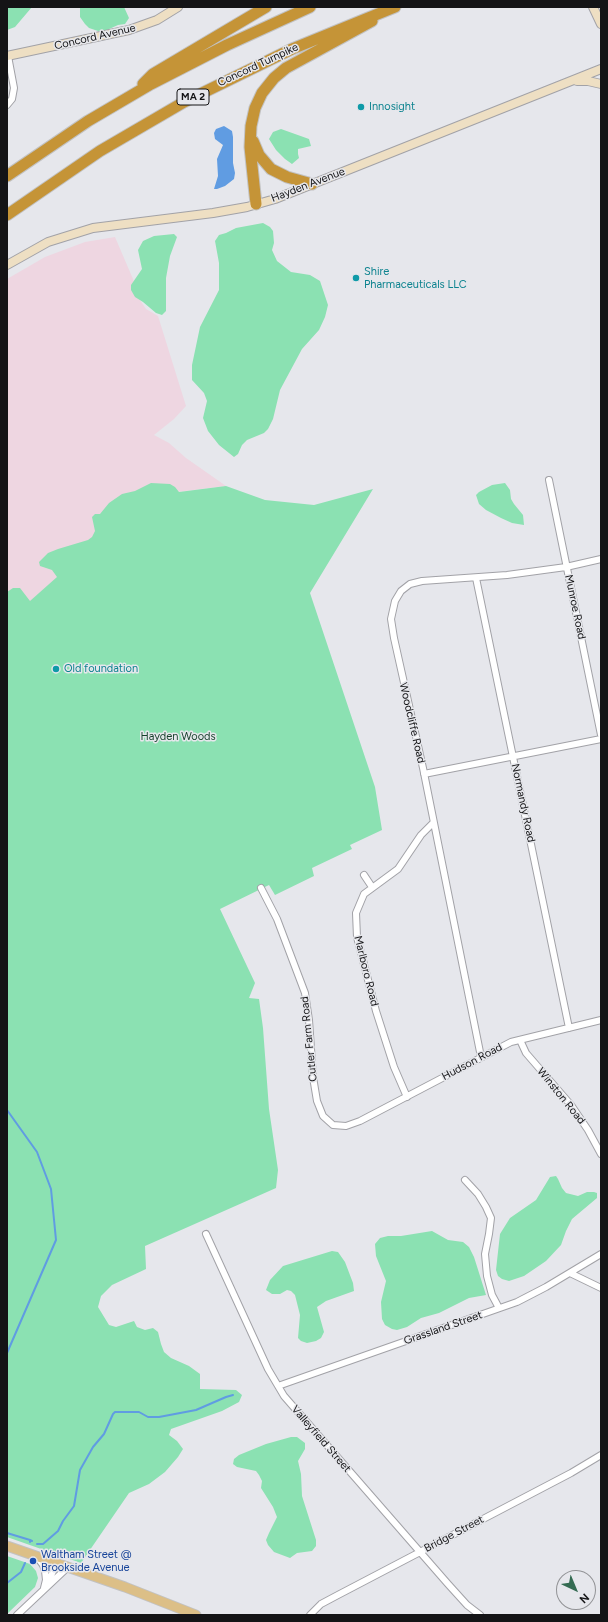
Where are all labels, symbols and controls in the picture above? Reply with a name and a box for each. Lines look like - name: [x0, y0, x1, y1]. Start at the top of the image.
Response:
- street label: Concord Avenue: [53, 21, 137, 53]
- street label: Concord Turnpike: [216, 41, 300, 89]
- road number: MA 2: [177, 89, 209, 105]
- place label: Innosight: [369, 100, 415, 114]
- marker: Innosight: [356, 102, 366, 112]
- street label: Hayden Avenue: [269, 165, 347, 205]
- place label: Shire Pharmaceuticals LLC: [364, 265, 467, 291]
- marker: Shire Pharmaceuticals LLC: [351, 273, 361, 283]
- street label: Munroe Road: [562, 573, 588, 641]
- place label: Old foundation: [64, 662, 138, 676]
- marker: Old foundation: [51, 664, 61, 674]
- street label: Woodcliffe Road: [396, 681, 428, 765]
- park label: Hayden Woods: [140, 730, 216, 744]
- street label: Normandy Road: [508, 763, 538, 843]
- street label: Marlboro Road: [351, 934, 381, 1008]
- street label: Cutler Farm Road: [298, 996, 320, 1082]
- street label: Hudson Road: [440, 1041, 504, 1083]
- street label: Winston Road: [534, 1065, 588, 1127]
- street label: Grassland Street: [402, 1308, 484, 1348]
- street label: Valleyfield Street: [288, 1403, 354, 1475]
- street label: Bridge Street: [422, 1513, 486, 1555]
- place label: Waltham Street @ Brookside Avenue: [41, 1548, 132, 1574]
- marker: Waltham Street @ Brookside Avenue: [28, 1556, 38, 1566]
- north arrow: [556, 1570, 596, 1610]
- text: N: [576, 1591, 592, 1606]

